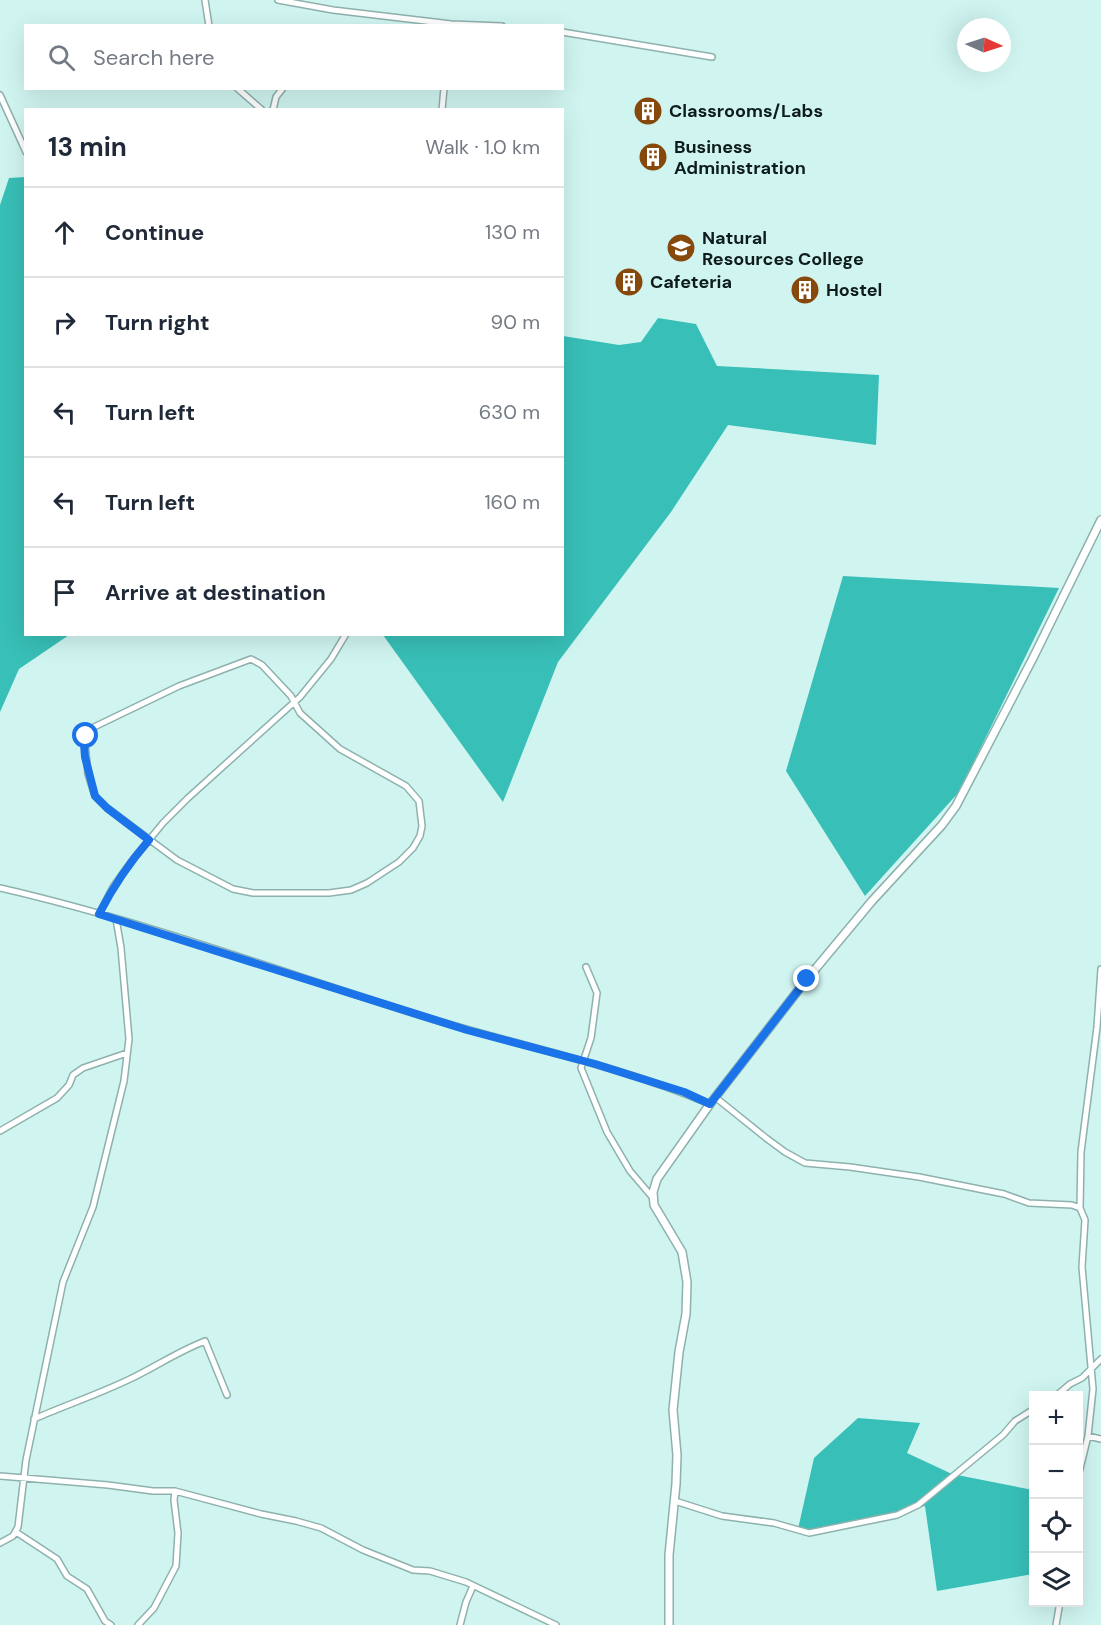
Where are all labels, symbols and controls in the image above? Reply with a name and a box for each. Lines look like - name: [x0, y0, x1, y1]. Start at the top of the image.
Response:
- north arrow: [957, 18, 1011, 72]
- search box: [24, 24, 564, 90]
- icon: search: [45, 41, 78, 74]
- text: Search here: [93, 43, 214, 72]
- building icon: Classrooms/Labs: [632, 95, 664, 127]
- place label: Classrooms/Labs: [669, 99, 823, 123]
- text: 13 min: [48, 130, 127, 164]
- text: Walk · 1.0 km: [425, 134, 540, 160]
- place label: Business Administration: [674, 135, 806, 180]
- building icon: Business Administration: [637, 141, 669, 173]
- icon: ahead: [48, 216, 81, 249]
- text: Continue: [105, 218, 204, 247]
- text: 130 m: [485, 219, 540, 245]
- place label: Natural Resources College: [702, 226, 864, 271]
- school or university icon: Natural Resources College: [665, 232, 697, 264]
- building icon: Cafeteria: [613, 266, 645, 298]
- place label: Cafeteria: [650, 270, 732, 294]
- building icon: Hostel: [789, 274, 821, 306]
- place label: Hostel: [826, 278, 882, 302]
- icon: right: [48, 306, 81, 339]
- text: Turn right: [105, 308, 210, 337]
- text: 90 m: [491, 309, 540, 335]
- icon: left: [48, 396, 81, 429]
- text: Turn left: [105, 398, 195, 427]
- text: 630 m: [479, 399, 540, 425]
- icon: left: [48, 486, 81, 519]
- text: Turn left: [105, 488, 195, 517]
- text: 160 m: [484, 489, 540, 515]
- icon: arrive: [48, 576, 81, 609]
- text: Arrive at destination: [105, 578, 326, 607]
- route start: [72, 722, 98, 748]
- route end: [793, 965, 819, 991]
- map controls: [1029, 1391, 1083, 1607]
- button: +: [1029, 1391, 1083, 1445]
- button: −: [1029, 1445, 1083, 1499]
- button: locate: [1029, 1499, 1083, 1553]
- button: layers: [1029, 1553, 1083, 1607]

